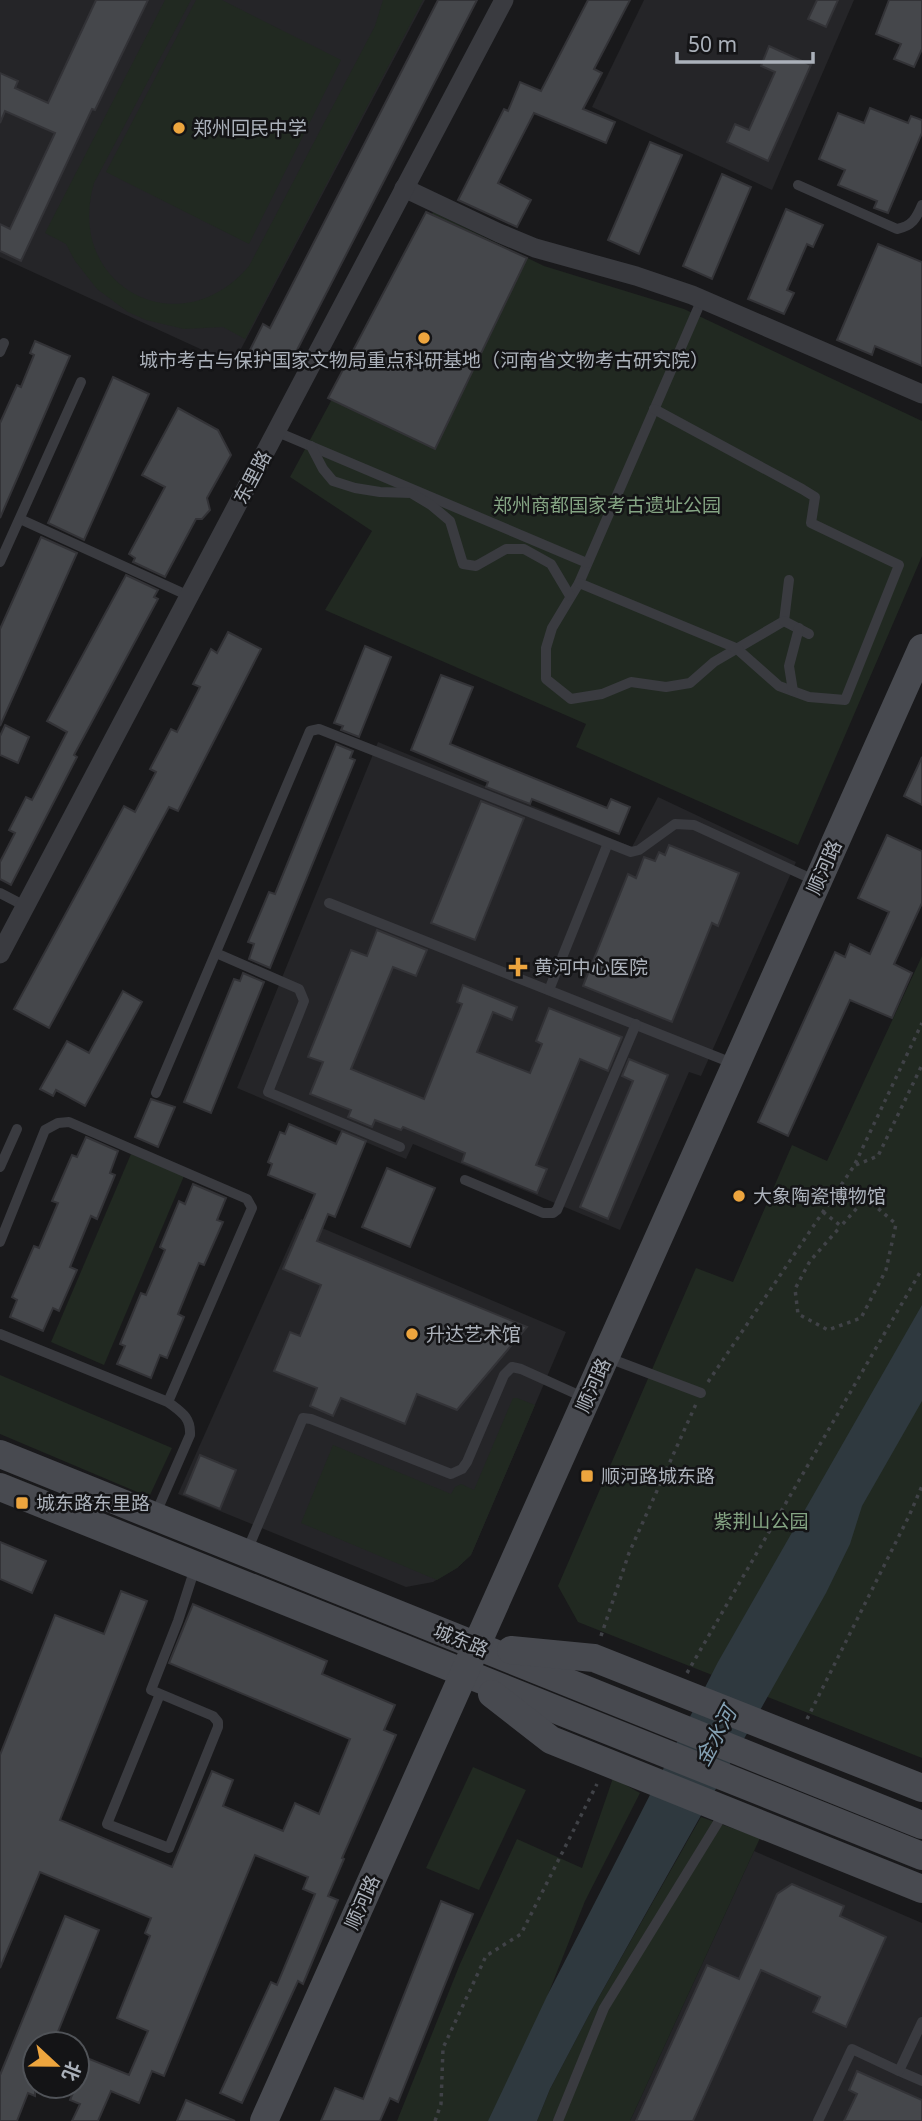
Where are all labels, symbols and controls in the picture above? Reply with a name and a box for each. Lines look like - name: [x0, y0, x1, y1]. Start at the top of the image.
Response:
- scale bar: [677, 21, 814, 65]
- text: 50 m: [688, 30, 737, 58]
- place label: 郑州回民中学: [193, 115, 307, 141]
- marker: 郑州回民中学: [171, 120, 187, 136]
- marker: 城市考古与保护国家文物局重点科研基地（河南省文物考古研究院）: [416, 330, 432, 346]
- place label: 城市考古与保护国家文物局重点科研基地（河南省文物考古研究院）: [139, 347, 709, 373]
- street label: 东里路: [227, 446, 277, 508]
- park label: 郑州商都国家考古遗址公园: [493, 492, 721, 518]
- street label: 顺河路: [801, 836, 847, 898]
- place label: 黄河中心医院: [534, 954, 648, 980]
- marker: 黄河中心医院: [508, 957, 528, 977]
- place label: 大象陶瓷博物馆: [753, 1183, 886, 1209]
- marker: 大象陶瓷博物馆: [731, 1188, 747, 1204]
- place label: 升达艺术馆: [426, 1321, 521, 1347]
- marker: 升达艺术馆: [404, 1326, 420, 1342]
- street label: 顺河路: [570, 1354, 616, 1416]
- place label: 顺河路城东路: [601, 1463, 715, 1489]
- marker: 顺河路城东路: [579, 1468, 595, 1484]
- place label: 城东路东里路: [36, 1490, 150, 1516]
- marker: 城东路东里路: [14, 1495, 30, 1511]
- park label: 紫荆山公园: [713, 1508, 809, 1534]
- street label: 城东路: [430, 1617, 492, 1663]
- water label: 金水河: [688, 1698, 744, 1770]
- street label: 顺河路: [339, 1871, 385, 1933]
- north arrow: [21, 2030, 91, 2100]
- text: 北: [56, 2058, 87, 2085]

